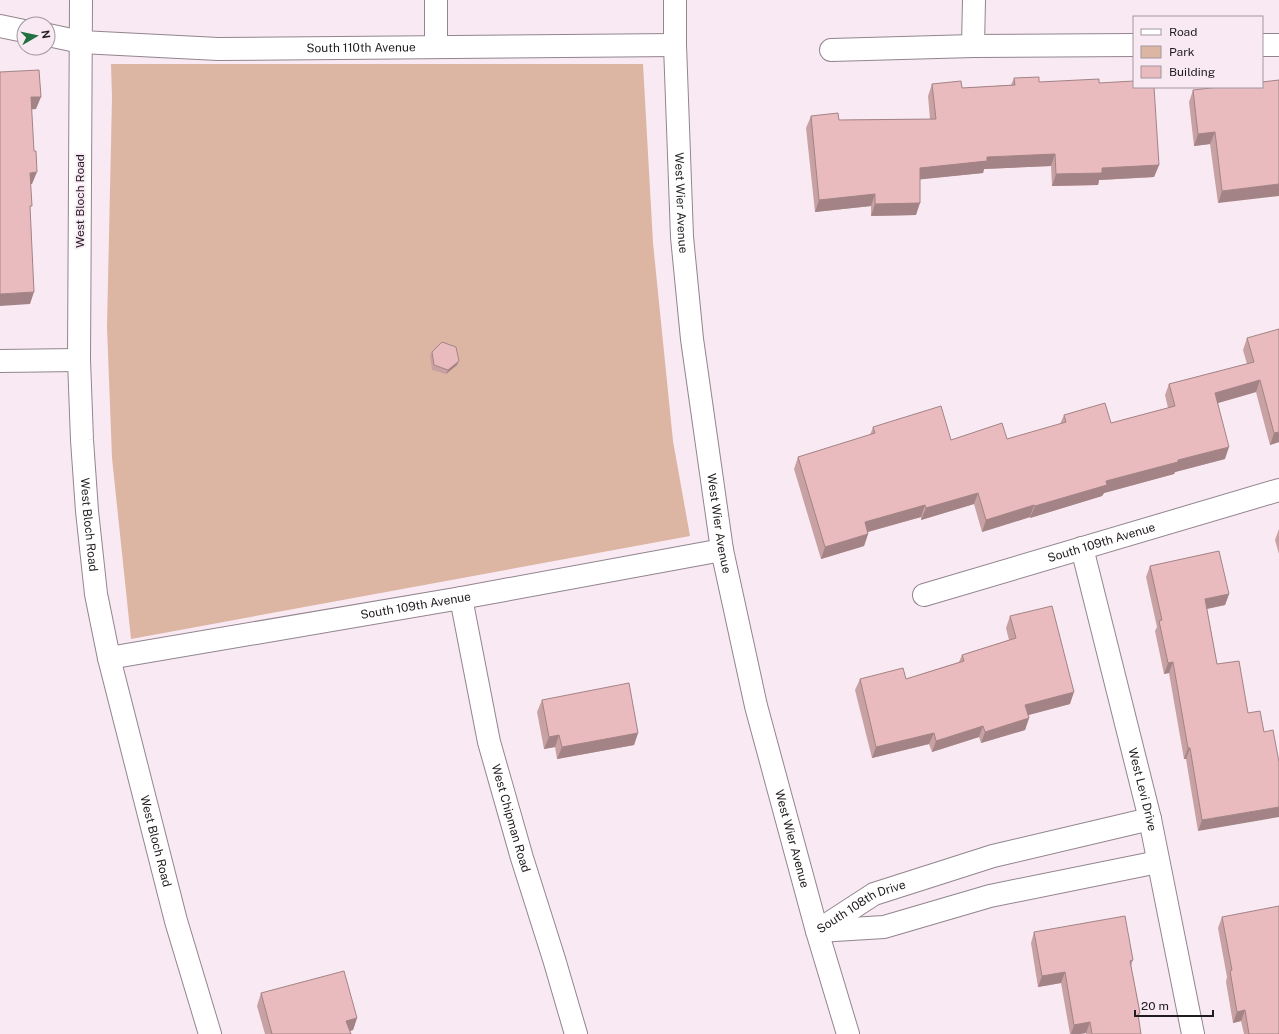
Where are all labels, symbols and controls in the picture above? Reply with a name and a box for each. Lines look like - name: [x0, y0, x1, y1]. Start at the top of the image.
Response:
- north arrow: [16, 16, 56, 56]
- legend: [1133, 16, 1263, 88]
- text: Road: [1169, 25, 1197, 39]
- text: N: [39, 29, 52, 40]
- street label: South 110th Avenue: [306, 40, 416, 55]
- text: Park: [1169, 45, 1195, 59]
- text: Building: [1169, 65, 1215, 79]
- street label: West Wier Avenue: [672, 152, 691, 254]
- street label: West Bloch Road: [73, 154, 87, 248]
- street label: West Wier Avenue: [704, 473, 734, 575]
- street label: West Bloch Road: [78, 477, 101, 572]
- street label: South 109th Avenue: [1046, 520, 1157, 565]
- street label: South 109th Avenue: [359, 589, 472, 622]
- street label: West Levi Drive: [1125, 746, 1159, 833]
- street label: West Chipman Road: [489, 763, 533, 874]
- street label: West Wier Avenue: [772, 788, 812, 890]
- street label: West Bloch Road: [137, 794, 174, 888]
- street label: South 108th Drive: [814, 877, 908, 936]
- scale bar: [1135, 992, 1213, 1018]
- text: 20 m: [1141, 999, 1169, 1013]

